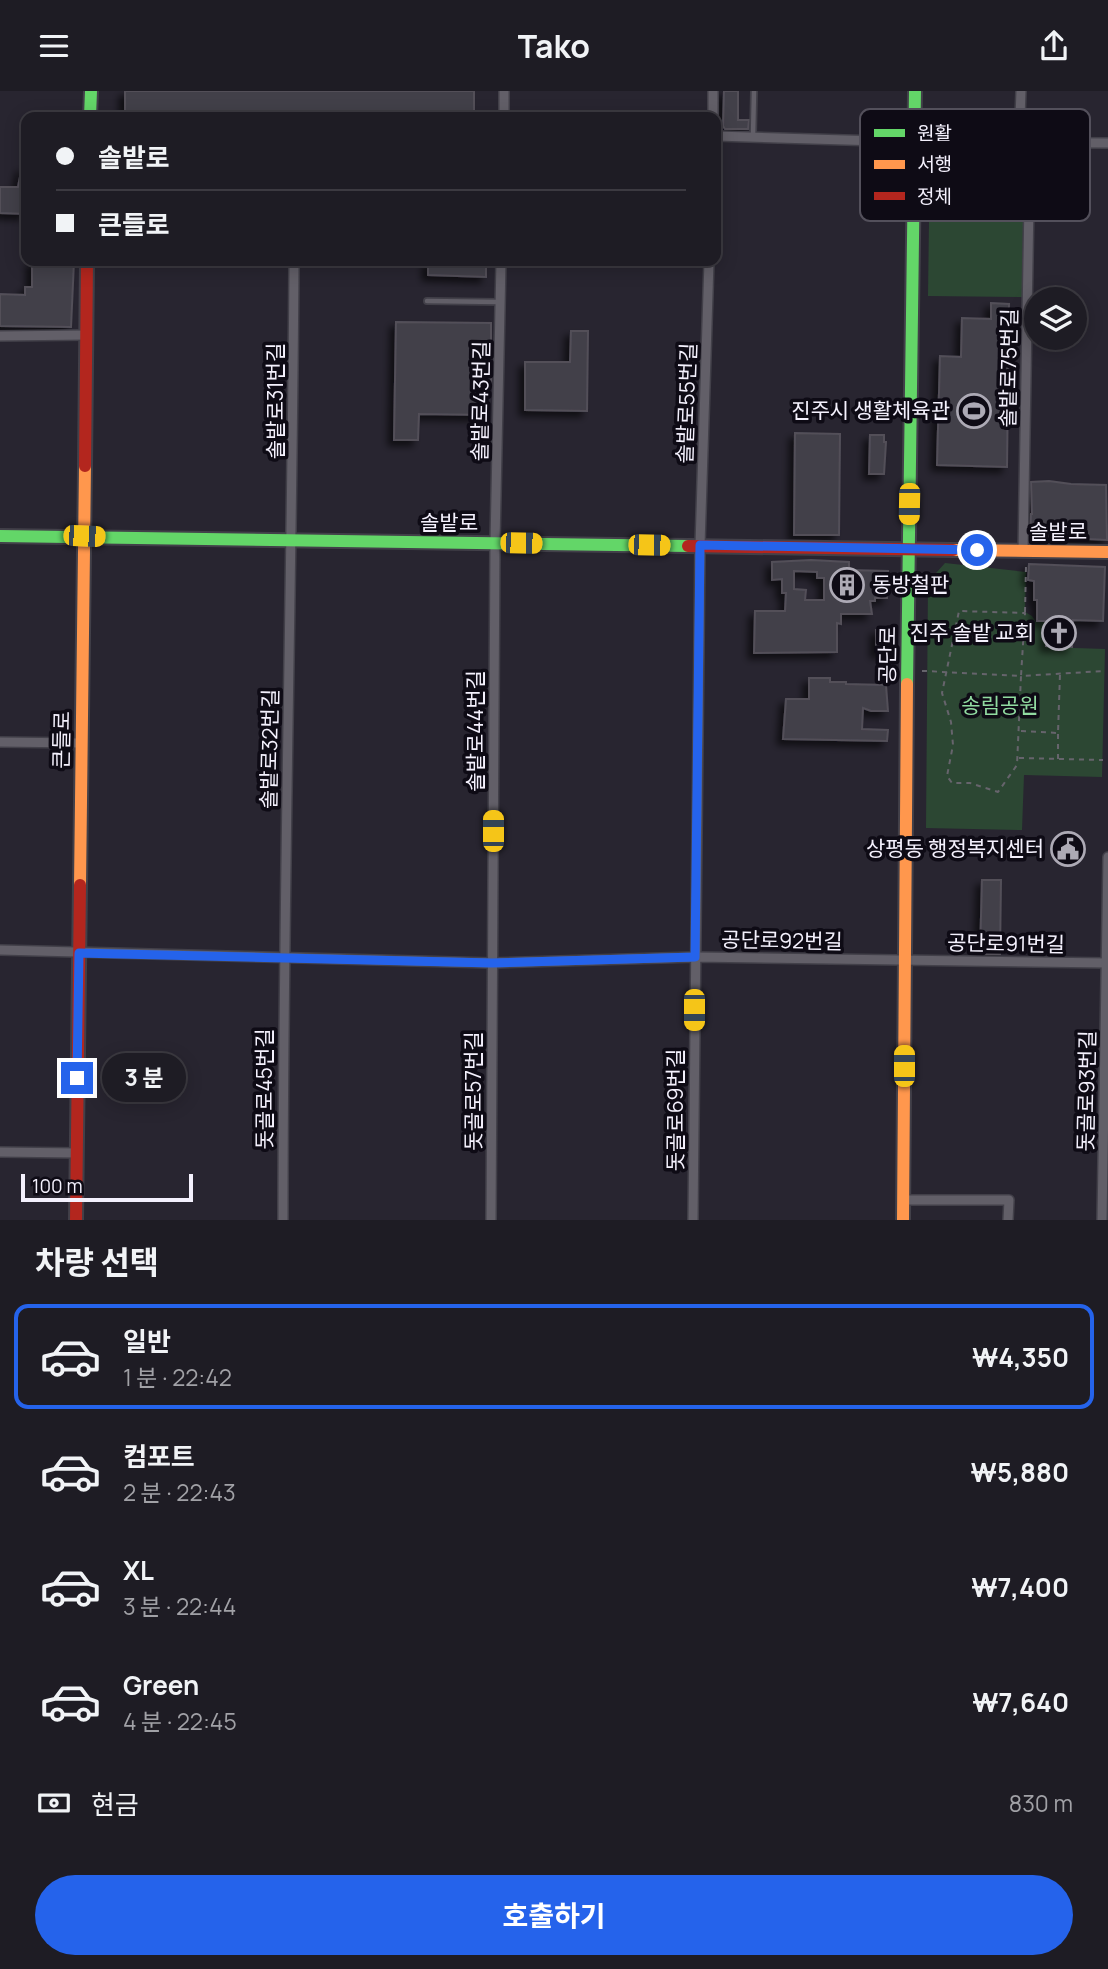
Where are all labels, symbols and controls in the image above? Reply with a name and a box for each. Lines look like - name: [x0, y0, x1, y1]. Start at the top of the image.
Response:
- text: Tako: [518, 24, 590, 68]
- icon: menu: [35, 27, 73, 65]
- icon: share: [1035, 27, 1073, 65]
- legend: [860, 109, 1090, 221]
- text: 원활: [917, 120, 952, 146]
- text: 솔밭로: [98, 139, 170, 175]
- text: 서행: [917, 151, 952, 177]
- text: 정체: [917, 183, 952, 209]
- text: 큰들로: [98, 206, 170, 242]
- map controls: [1024, 287, 1087, 350]
- button: layers: [1024, 287, 1087, 350]
- street label: 솔밭로75번길: [993, 308, 1023, 428]
- street label: 솔밭로43번길: [465, 340, 495, 462]
- street label: 솔밭로55번길: [670, 342, 702, 464]
- street label: 솔밭로31번길: [261, 343, 289, 459]
- sports icon: 진주시 생활체육관: [955, 392, 993, 430]
- place label: 진주시 생활체육관: [791, 396, 950, 424]
- car: [899, 483, 920, 525]
- street label: 솔밭로: [420, 508, 478, 536]
- street label: 솔밭로: [1029, 517, 1087, 545]
- car: [63, 525, 106, 547]
- car: [500, 532, 543, 554]
- car: [628, 534, 671, 556]
- route start: [961, 534, 993, 566]
- building icon: 동방철판: [828, 566, 866, 604]
- place label: 동방철판: [872, 570, 949, 598]
- church icon: 진주 솔밭 교회: [1040, 614, 1078, 652]
- place label: 진주 솔밭 교회: [910, 618, 1034, 646]
- street label: 공단로: [872, 626, 902, 684]
- street label: 솔밭로44번길: [461, 670, 489, 792]
- street label: 솔밭로32번길: [254, 689, 284, 809]
- park label: 송림공원: [961, 691, 1039, 719]
- street label: 큰들로: [46, 711, 76, 769]
- car: [483, 810, 504, 852]
- public building icon: 상평동 행정복지센터: [1049, 830, 1087, 868]
- place label: 상평동 행정복지센터: [866, 834, 1044, 862]
- street label: 공단로92번길: [721, 925, 843, 955]
- street label: 공단로91번길: [947, 928, 1065, 958]
- car: [684, 989, 705, 1031]
- street label: 돗골로45번길: [250, 1028, 278, 1150]
- street label: 돗골로93번길: [1071, 1030, 1101, 1152]
- street label: 돗골로57번길: [459, 1031, 487, 1151]
- car: [894, 1045, 915, 1087]
- street label: 돗골로69번길: [661, 1049, 689, 1171]
- callout: 3 분: [102, 1053, 186, 1103]
- text: 3 분: [124, 1061, 164, 1093]
- route end: [61, 1062, 93, 1094]
- scale bar: [21, 1171, 192, 1203]
- text: 100 m: [32, 1173, 83, 1199]
- text: 차량 선택: [35, 1240, 159, 1284]
- text: 일반: [123, 1323, 171, 1359]
- icon: car: [39, 1325, 102, 1388]
- text: ₩4,350: [972, 1339, 1069, 1375]
- text: 1 분 · 22:42: [123, 1361, 232, 1393]
- text: 컴포트: [123, 1438, 195, 1474]
- icon: car: [39, 1440, 102, 1503]
- text: ₩5,880: [971, 1454, 1069, 1490]
- text: 2 분 · 22:43: [123, 1476, 236, 1508]
- text: XL: [123, 1552, 154, 1588]
- icon: car: [39, 1555, 102, 1618]
- text: ₩7,400: [971, 1569, 1069, 1605]
- text: 3 분 · 22:44: [123, 1590, 236, 1622]
- text: Green: [123, 1667, 199, 1703]
- icon: car: [39, 1670, 102, 1733]
- text: ₩7,640: [972, 1684, 1069, 1720]
- text: 4 분 · 22:45: [123, 1705, 237, 1737]
- icon: cash: [35, 1784, 73, 1822]
- text: 현금: [91, 1786, 139, 1822]
- text: 830 m: [1009, 1787, 1073, 1819]
- button: 호출하기: [35, 1875, 1073, 1955]

